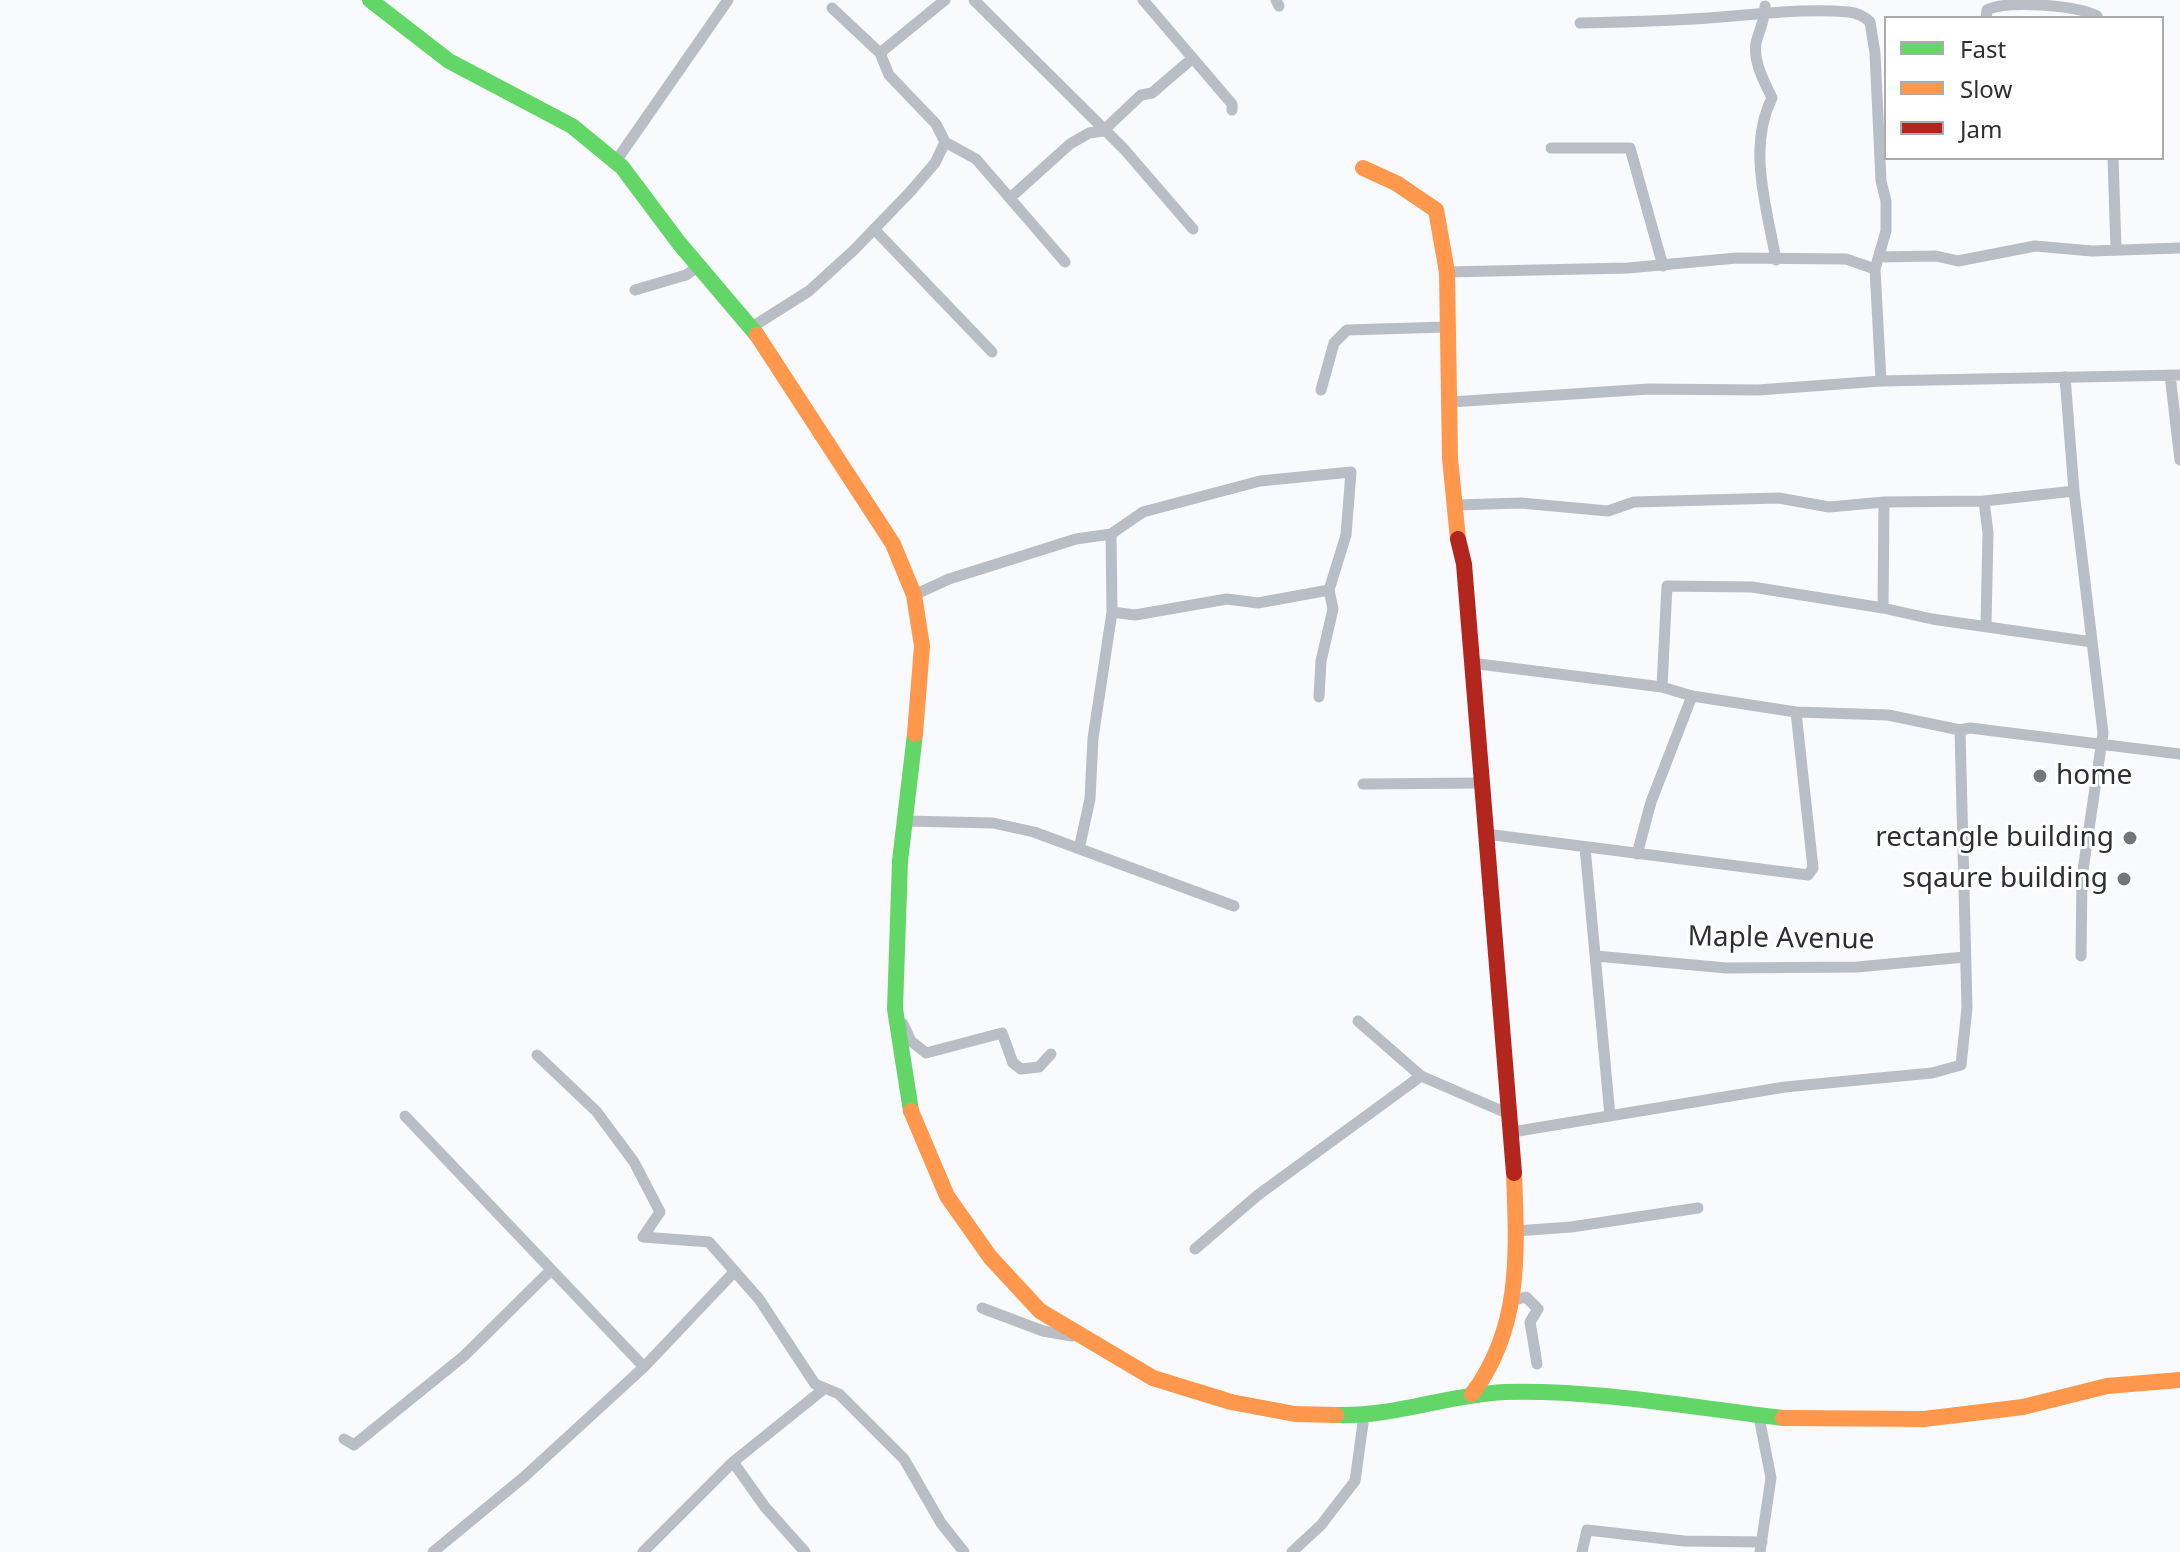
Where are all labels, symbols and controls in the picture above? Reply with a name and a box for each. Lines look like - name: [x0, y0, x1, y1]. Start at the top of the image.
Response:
- legend: [1884, 16, 2164, 160]
- text: Fast: [1960, 32, 2006, 65]
- text: Slow: [1960, 72, 2012, 105]
- text: Jam: [1960, 112, 2002, 145]
- place label: home: [2056, 759, 2132, 793]
- marker: home: [2031, 767, 2049, 785]
- place label: rectangle building: [1875, 821, 2114, 855]
- marker: rectangle building: [2121, 829, 2139, 847]
- place label: sqaure building: [1902, 862, 2108, 896]
- marker: sqaure building: [2115, 870, 2133, 888]
- street label: Maple Avenue: [1687, 921, 1875, 957]

